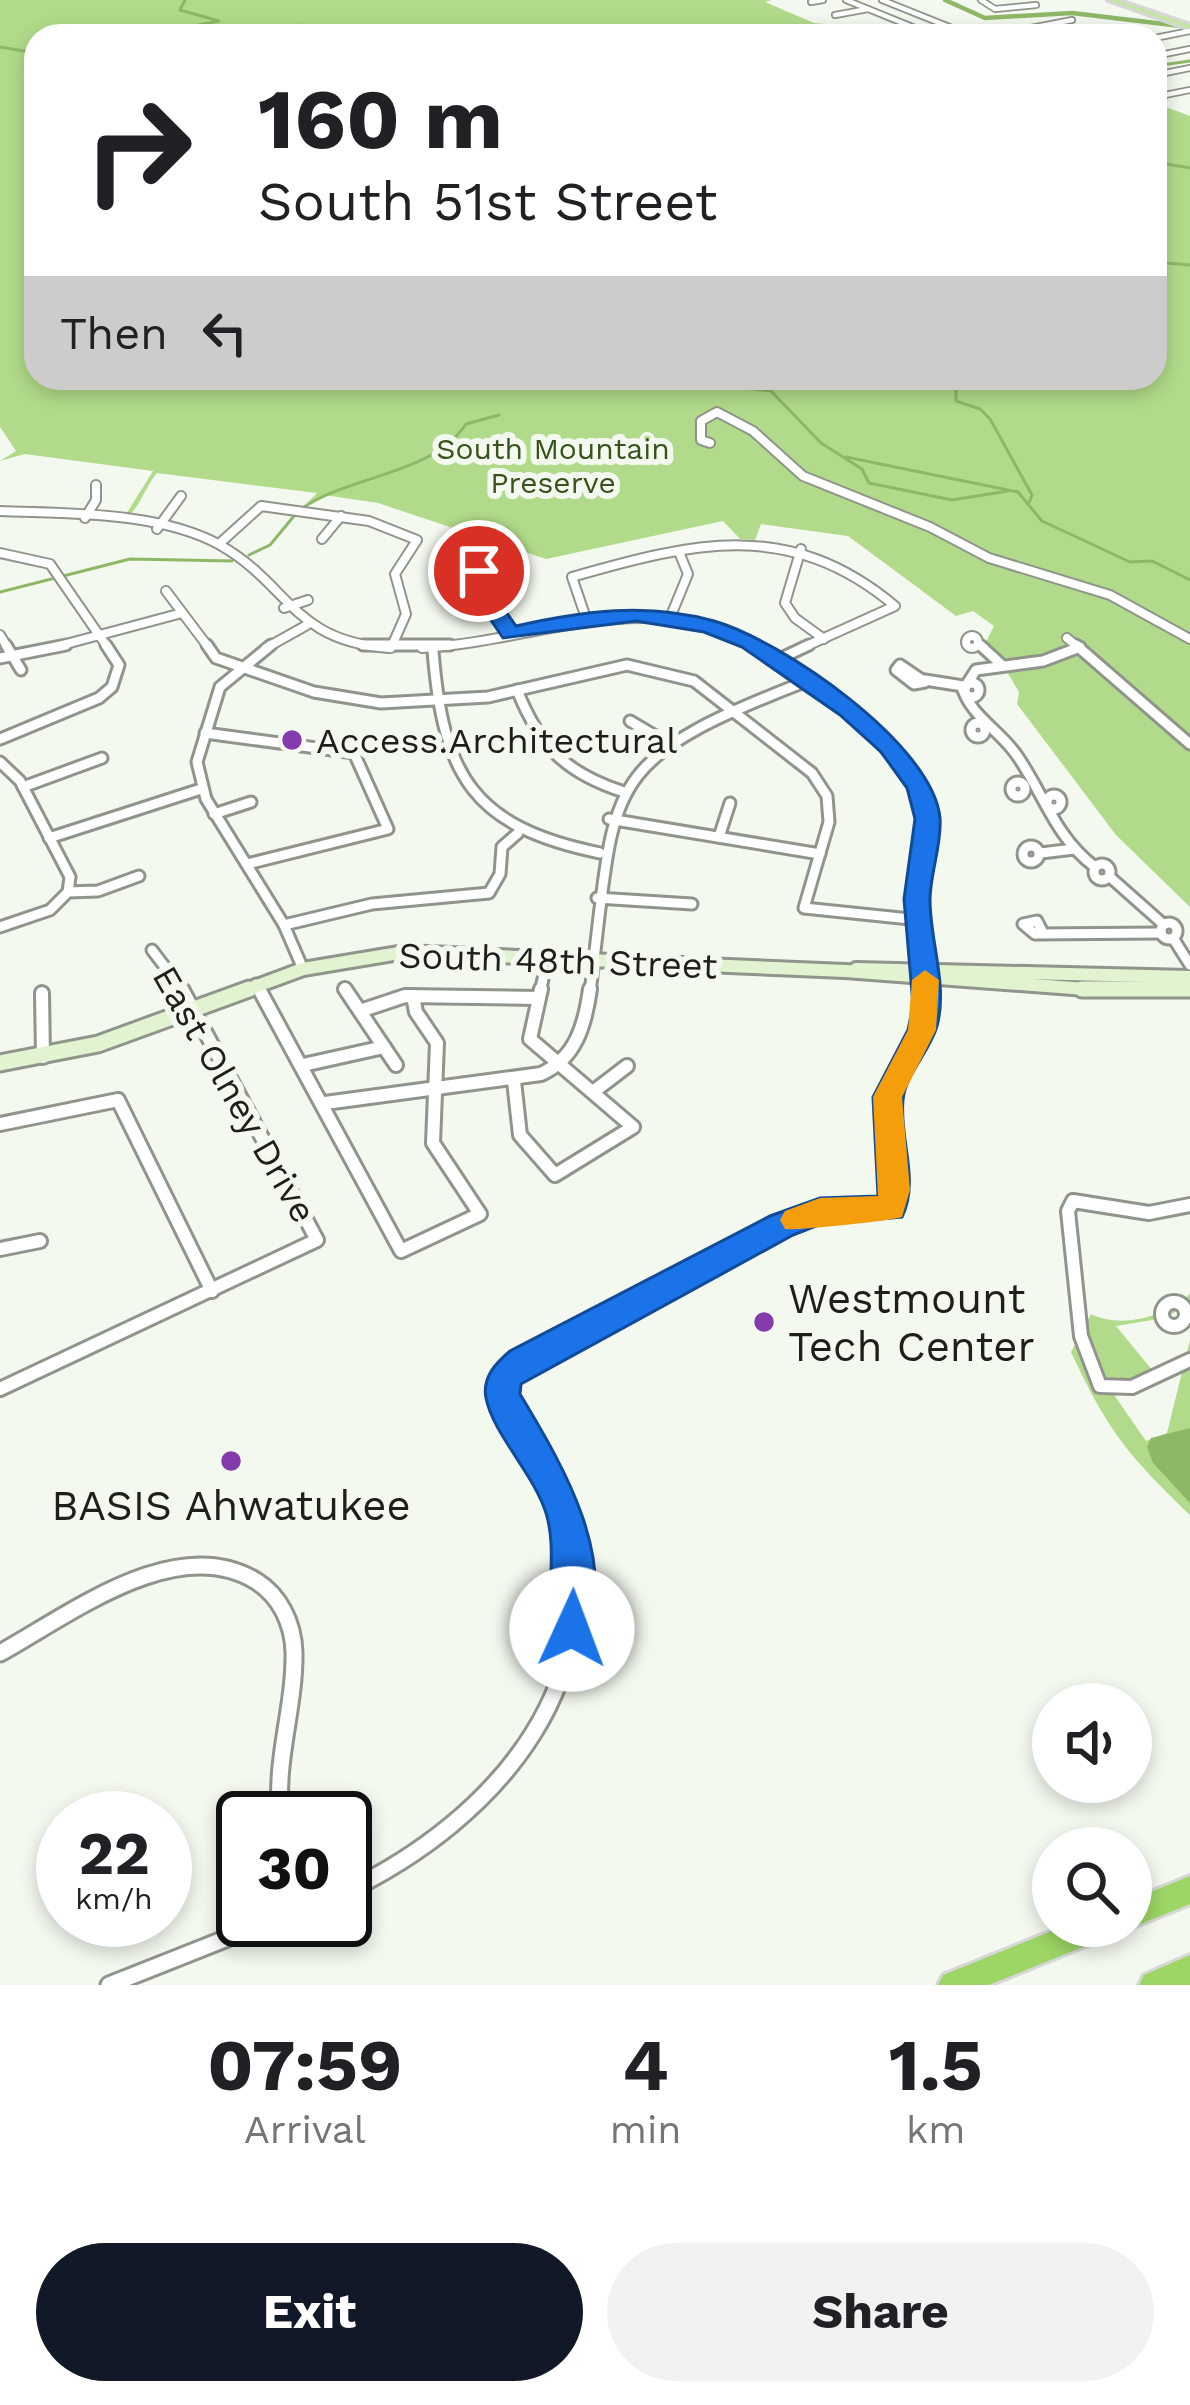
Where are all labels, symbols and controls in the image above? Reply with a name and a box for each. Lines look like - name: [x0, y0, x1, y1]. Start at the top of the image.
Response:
- text: 160 m: [258, 70, 503, 168]
- icon: right: [60, 72, 216, 228]
- text: South 51st Street: [258, 170, 717, 233]
- icon: left: [192, 300, 258, 366]
- text: Then: [60, 307, 168, 360]
- park label: South Mountain Preserve: [436, 431, 670, 500]
- pin: [428, 520, 530, 622]
- icon: arrive: [446, 538, 512, 604]
- place label: Access.Architectural: [316, 720, 677, 762]
- marker: Access.Architectural: [279, 727, 305, 753]
- street label: South 48th Street: [398, 934, 718, 988]
- street label: East Olney Drive: [144, 959, 325, 1230]
- place label: Westmount Tech Center: [788, 1274, 1035, 1371]
- marker: Westmount Tech Center: [751, 1309, 777, 1335]
- marker: BASIS Ahwatukee: [218, 1448, 244, 1474]
- place label: BASIS Ahwatukee: [51, 1481, 411, 1530]
- position arrow: [509, 1566, 635, 1692]
- map controls: [1032, 1683, 1152, 1947]
- button: sound: [1032, 1683, 1152, 1803]
- speed limit sign: 30: [216, 1791, 372, 1947]
- text: 22: [78, 1818, 150, 1889]
- button: search: [1032, 1827, 1152, 1947]
- text: km/h: [75, 1881, 153, 1916]
- text: 07:59: [207, 2023, 402, 2107]
- text: 4: [622, 2023, 669, 2107]
- text: 1.5: [889, 2023, 983, 2107]
- text: Arrival: [244, 2107, 366, 2152]
- text: min: [610, 2107, 681, 2152]
- text: km: [906, 2107, 965, 2152]
- button: Exit: [36, 2243, 583, 2381]
- button: Share: [607, 2243, 1154, 2381]

